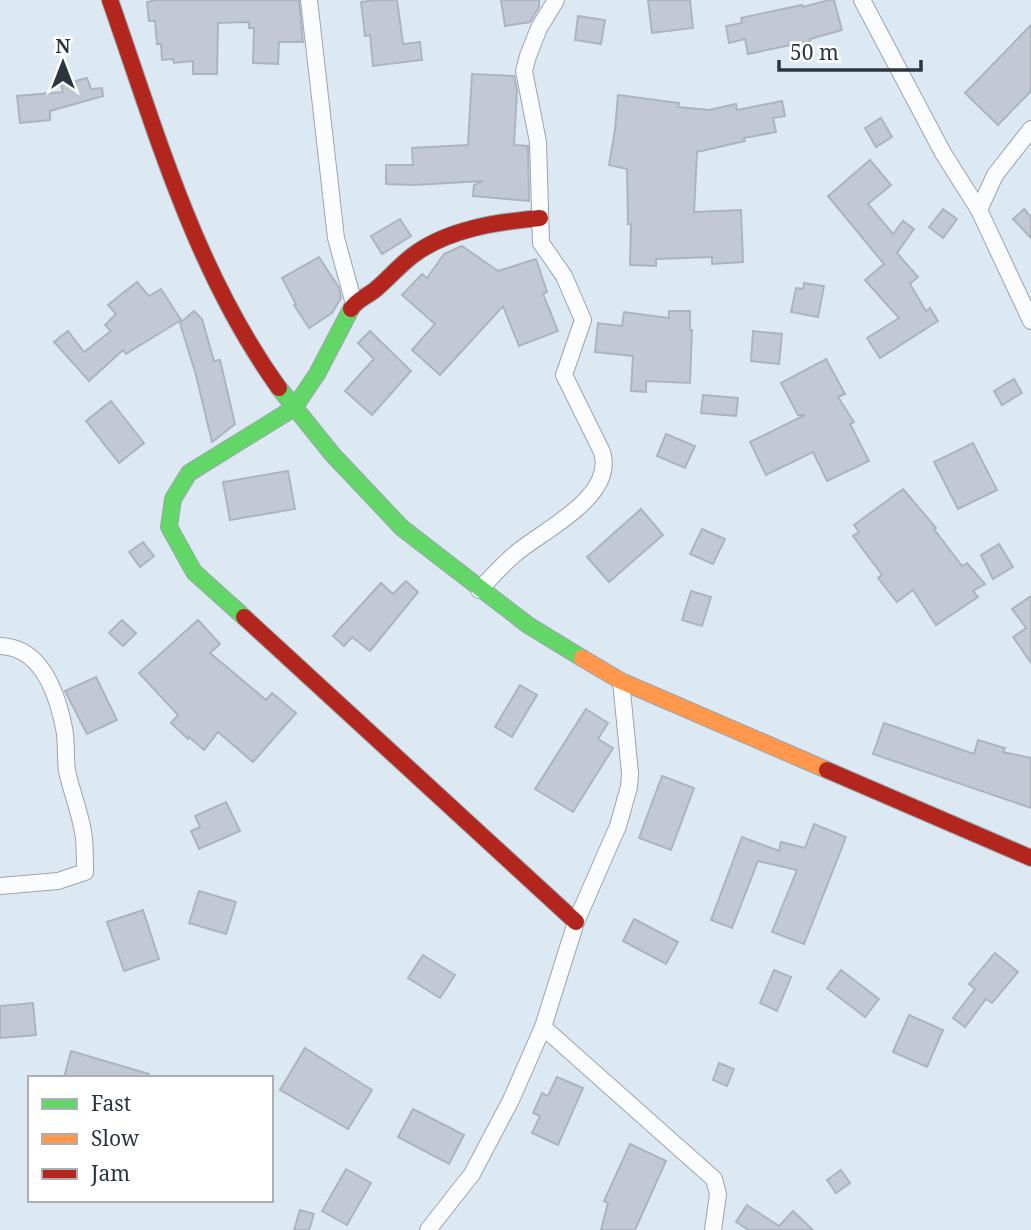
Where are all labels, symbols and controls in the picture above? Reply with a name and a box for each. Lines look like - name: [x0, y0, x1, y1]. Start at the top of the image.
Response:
- north arrow: [28, 28, 98, 98]
- scale bar: [779, 28, 921, 72]
- text: N: [56, 33, 71, 59]
- text: 50 m: [790, 38, 839, 66]
- legend: [28, 1076, 273, 1202]
- text: Fast: [91, 1089, 131, 1117]
- text: Slow: [91, 1124, 140, 1152]
- text: Jam: [90, 1159, 130, 1187]

